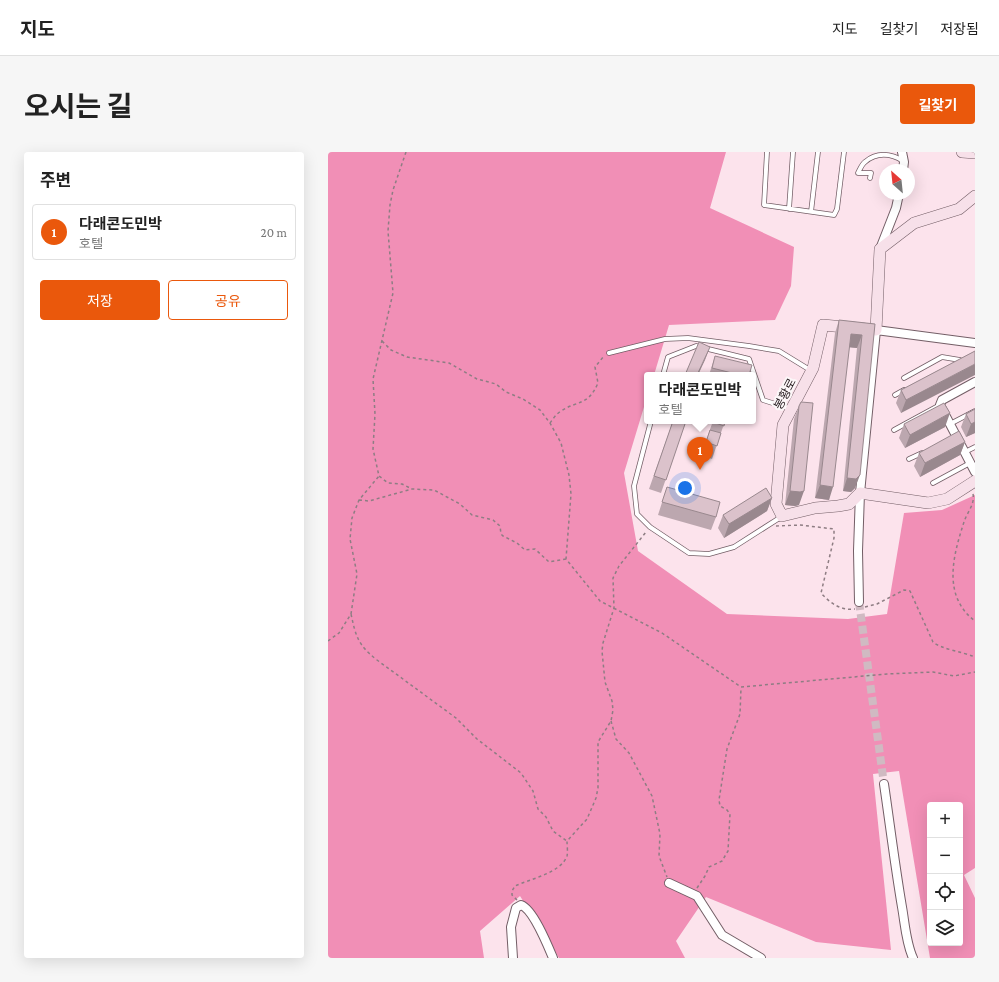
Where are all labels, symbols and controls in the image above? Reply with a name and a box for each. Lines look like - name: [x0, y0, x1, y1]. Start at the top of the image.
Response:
- text: 지도: [20, 19, 55, 40]
- text: 지도: [832, 21, 858, 37]
- text: 길찾기: [880, 21, 918, 37]
- text: 저장됨: [940, 21, 979, 37]
- button: 길찾기: [900, 84, 975, 124]
- text: 오시는 길: [24, 91, 132, 122]
- north arrow: [879, 164, 915, 200]
- text: 주변: [40, 171, 71, 190]
- text: 다래콘도민박: [79, 216, 162, 232]
- text: 1: [52, 225, 56, 240]
- text: 20 m: [261, 225, 287, 240]
- text: 호텔: [79, 236, 103, 251]
- button: 저장: [40, 280, 160, 320]
- button: 공유: [168, 280, 288, 320]
- popup: [644, 372, 756, 424]
- street label: 봉황로: [771, 376, 799, 412]
- text: 다래콘도민박: [659, 382, 741, 398]
- text: 호텔: [659, 402, 683, 417]
- pin: 1: [687, 437, 713, 470]
- your location: [675, 478, 695, 498]
- map controls: [927, 802, 963, 946]
- button: +: [927, 802, 963, 838]
- button: −: [927, 838, 963, 874]
- button: locate: [927, 874, 963, 910]
- button: layers: [927, 910, 963, 946]

